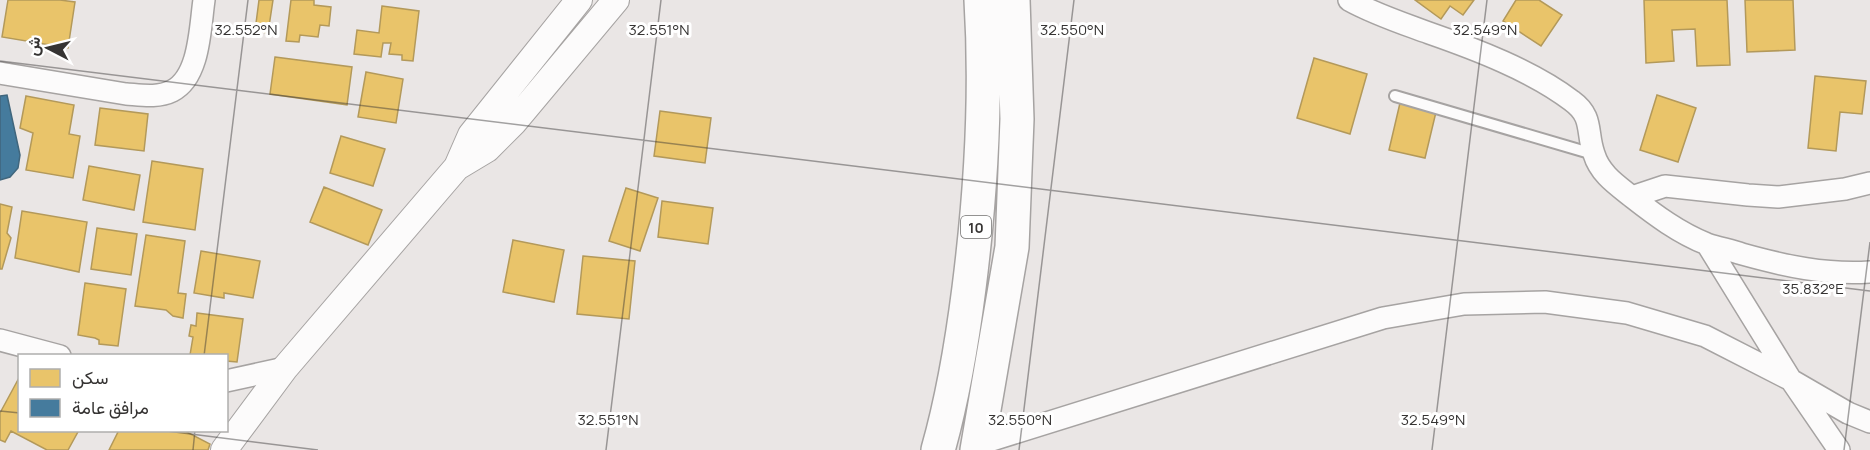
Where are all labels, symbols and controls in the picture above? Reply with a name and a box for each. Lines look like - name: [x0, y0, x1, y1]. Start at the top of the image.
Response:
- north arrow: [18, 18, 78, 78]
- text: 32.552°N: [214, 19, 278, 40]
- text: 32.551°N: [629, 19, 689, 40]
- text: 32.550°N: [1040, 19, 1104, 40]
- text: 32.549°N: [1453, 19, 1517, 40]
- text: ش: [21, 35, 45, 57]
- road number: 10: [961, 216, 991, 238]
- text: 35.832°E: [1782, 278, 1844, 299]
- legend: [18, 354, 228, 432]
- text: سكن: [72, 365, 108, 389]
- text: مرافق عامة: [72, 395, 149, 419]
- text: 32.551°N: [578, 409, 638, 430]
- text: 32.550°N: [988, 409, 1052, 430]
- text: 32.549°N: [1401, 409, 1465, 430]

